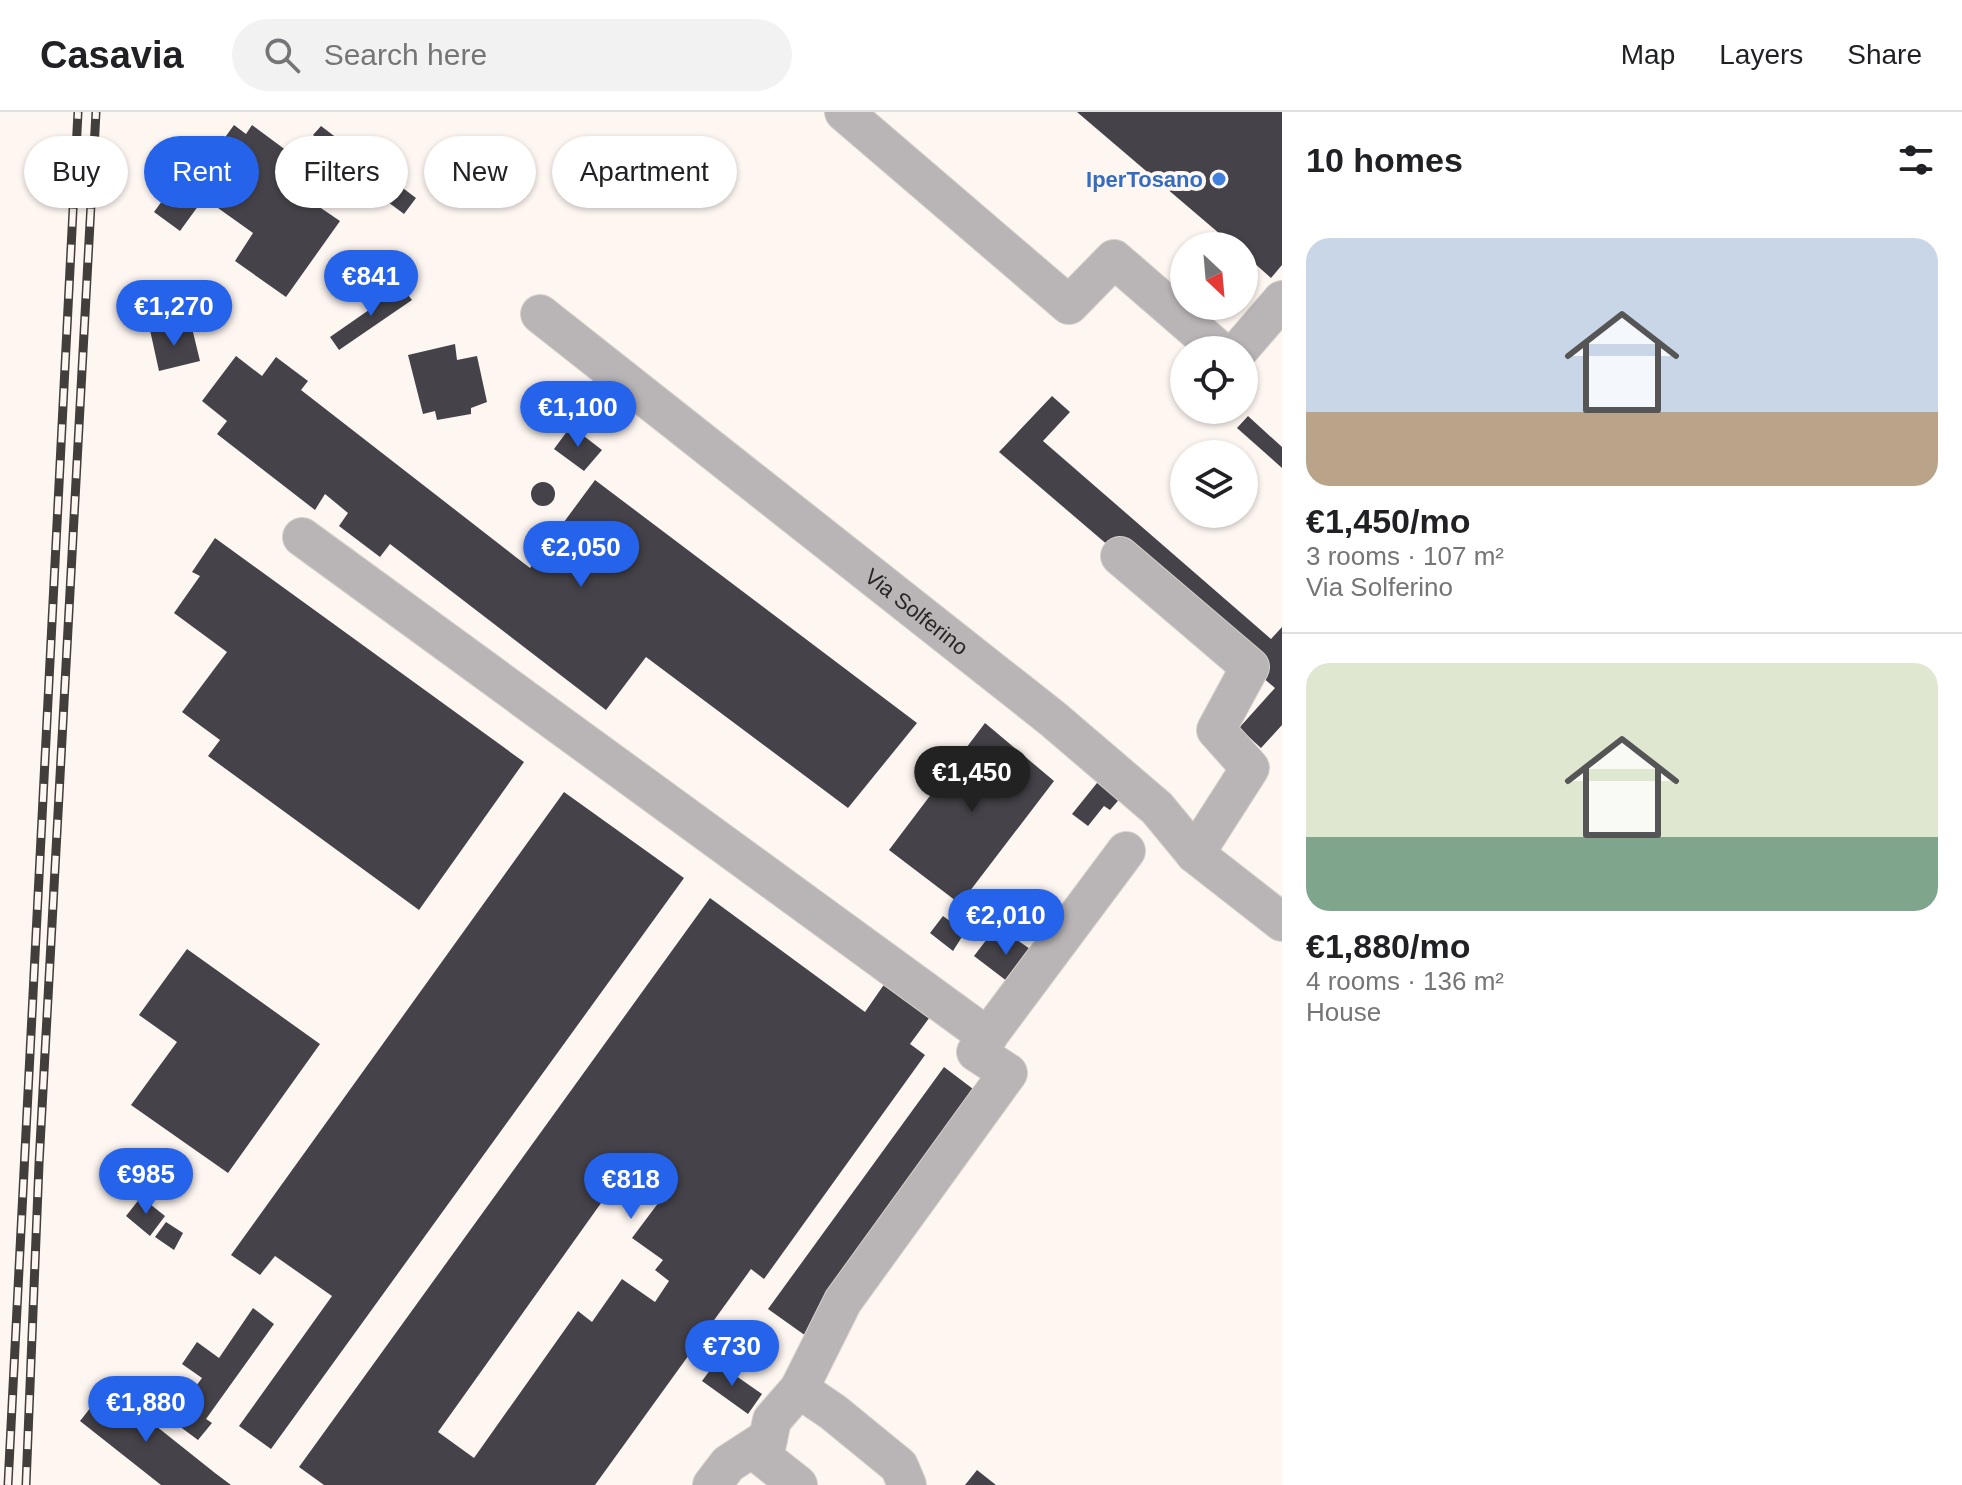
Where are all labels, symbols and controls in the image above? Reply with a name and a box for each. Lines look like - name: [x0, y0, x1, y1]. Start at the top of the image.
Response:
- search box: [232, 19, 792, 91]
- icon: search: [260, 33, 304, 77]
- text: Casavia: [40, 34, 184, 76]
- text: Search here: [324, 38, 487, 71]
- text: Map: [1621, 39, 1675, 70]
- text: Layers: [1719, 39, 1803, 70]
- text: Share: [1847, 39, 1922, 70]
- chip: Buy: [24, 136, 128, 208]
- chip: Rent: [144, 136, 259, 208]
- chip: Filters: [275, 136, 408, 208]
- chip: New: [424, 136, 536, 208]
- chip: Apartment: [552, 136, 737, 208]
- icon: filters: [1894, 138, 1938, 182]
- text: 10 homes: [1306, 141, 1463, 179]
- place label: IperTosano: [1086, 167, 1203, 192]
- marker: IperTosano: [1210, 170, 1228, 188]
- north arrow: [1170, 232, 1258, 320]
- map controls: [1170, 232, 1258, 528]
- pin: €841: [324, 250, 418, 318]
- text: €841: [342, 261, 400, 291]
- pin: €1,270: [109, 280, 239, 348]
- icon: home: [1550, 290, 1694, 434]
- text: €1,270: [134, 291, 214, 321]
- button: locate: [1170, 336, 1258, 424]
- pin: €1,100: [513, 381, 643, 449]
- text: €1,100: [538, 392, 618, 422]
- button: layers: [1170, 440, 1258, 528]
- text: €1,450/mo: [1306, 502, 1470, 540]
- pin: €2,050: [516, 521, 646, 589]
- text: €2,050: [541, 532, 621, 562]
- text: 3 rooms · 107 m²: [1306, 541, 1504, 571]
- street label: Via Solferino: [860, 563, 973, 660]
- text: Via Solferino: [1306, 572, 1453, 602]
- icon: home: [1550, 715, 1694, 859]
- pin: €1,450: [907, 746, 1037, 814]
- text: €1,450: [932, 757, 1012, 787]
- pin: €2,010: [941, 889, 1071, 957]
- text: €2,010: [966, 900, 1046, 930]
- text: €1,880/mo: [1306, 927, 1470, 965]
- text: 4 rooms · 136 m²: [1306, 966, 1504, 996]
- text: House: [1306, 997, 1381, 1027]
- pin: €985: [99, 1148, 193, 1216]
- pin: €818: [584, 1153, 678, 1221]
- text: €985: [117, 1159, 175, 1189]
- text: €818: [602, 1164, 660, 1194]
- pin: €730: [685, 1320, 779, 1388]
- text: €730: [703, 1331, 761, 1361]
- pin: €1,880: [81, 1376, 211, 1444]
- text: €1,880: [106, 1387, 186, 1417]

